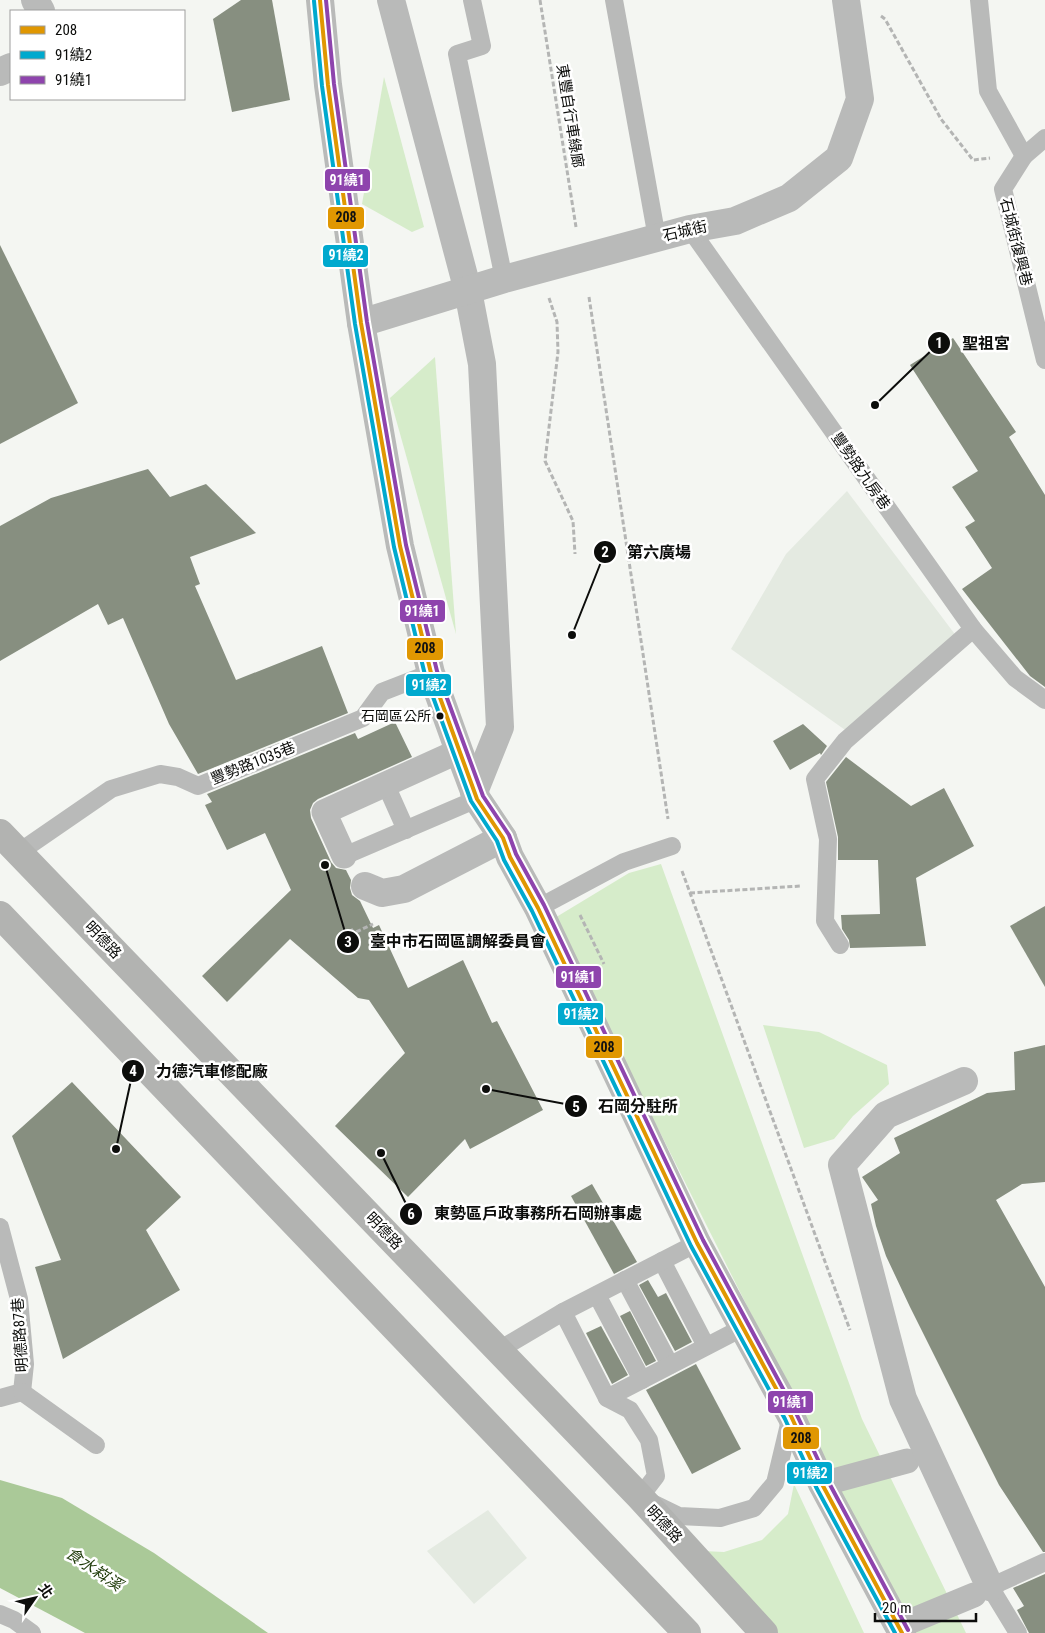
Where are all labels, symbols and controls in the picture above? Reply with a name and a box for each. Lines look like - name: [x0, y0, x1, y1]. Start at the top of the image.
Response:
- legend: [10, 10, 185, 100]
- text: 208: [55, 21, 77, 39]
- text: 91繞2: [55, 46, 92, 64]
- street label: 東豐自行車綠廊: [553, 63, 587, 169]
- text: 91繞1: [55, 71, 92, 89]
- line badge: 91繞1: [324, 168, 371, 192]
- text: 91繞1: [329, 172, 365, 188]
- street label: 石城街復興巷: [996, 196, 1036, 288]
- line badge: 208: [327, 206, 365, 230]
- text: 208: [335, 209, 357, 225]
- street label: 石城街: [661, 217, 709, 245]
- line badge: 91繞2: [322, 244, 369, 268]
- text: 91繞2: [328, 247, 364, 263]
- callout: 聖祖宮: [927, 328, 1020, 359]
- text: 1: [935, 334, 943, 352]
- text: 聖祖宮: [962, 334, 1010, 353]
- street label: 豐勢路九房巷: [828, 429, 894, 513]
- callout: 第六廣場: [592, 537, 701, 568]
- text: 2: [601, 543, 609, 561]
- text: 第六廣場: [627, 543, 691, 562]
- line badge: 91繞1: [399, 599, 446, 623]
- text: 91繞1: [404, 603, 440, 619]
- line badge: 208: [406, 637, 444, 661]
- text: 208: [414, 640, 436, 656]
- line badge: 91繞2: [405, 673, 452, 697]
- text: 91繞2: [411, 677, 447, 693]
- place label: 石岡區公所: [361, 708, 431, 724]
- marker: 石岡區公所: [435, 711, 445, 721]
- street label: 豐勢路1035巷: [208, 738, 298, 788]
- street label: 明德路: [81, 918, 125, 962]
- callout: 臺中市石岡區調解委員會: [335, 926, 556, 957]
- text: 臺中市石岡區調解委員會: [370, 932, 546, 951]
- text: 3: [344, 933, 352, 951]
- line badge: 91繞1: [555, 965, 602, 989]
- text: 91繞1: [560, 969, 596, 985]
- line badge: 91繞2: [557, 1002, 604, 1026]
- text: 91繞2: [563, 1006, 599, 1022]
- line badge: 208: [585, 1035, 623, 1059]
- text: 208: [593, 1039, 615, 1055]
- callout: 力德汽車修配廠: [121, 1056, 278, 1087]
- text: 4: [129, 1062, 137, 1080]
- text: 力德汽車修配廠: [156, 1062, 268, 1081]
- callout: 石岡分駐所: [563, 1091, 688, 1122]
- text: 石岡分駐所: [598, 1097, 678, 1116]
- text: 5: [572, 1098, 580, 1116]
- callout: 東勢區戶政事務所石岡辦事處: [399, 1198, 652, 1229]
- text: 東勢區戶政事務所石岡辦事處: [434, 1204, 642, 1223]
- text: 6: [407, 1205, 415, 1223]
- street label: 明德路: [362, 1209, 406, 1253]
- street label: 明德路87巷: [8, 1297, 32, 1373]
- line badge: 91繞1: [767, 1390, 814, 1414]
- text: 91繞1: [772, 1394, 808, 1410]
- line badge: 208: [782, 1426, 820, 1450]
- text: 208: [790, 1430, 812, 1446]
- line badge: 91繞2: [786, 1461, 833, 1485]
- text: 91繞2: [792, 1465, 828, 1481]
- street label: 明德路: [642, 1501, 686, 1547]
- water label: 食水嵙溪: [62, 1543, 127, 1596]
- north arrow: [10, 1573, 60, 1623]
- text: 北: [35, 1580, 56, 1601]
- scale bar: [875, 1590, 976, 1622]
- text: 20 m: [882, 1599, 912, 1617]

